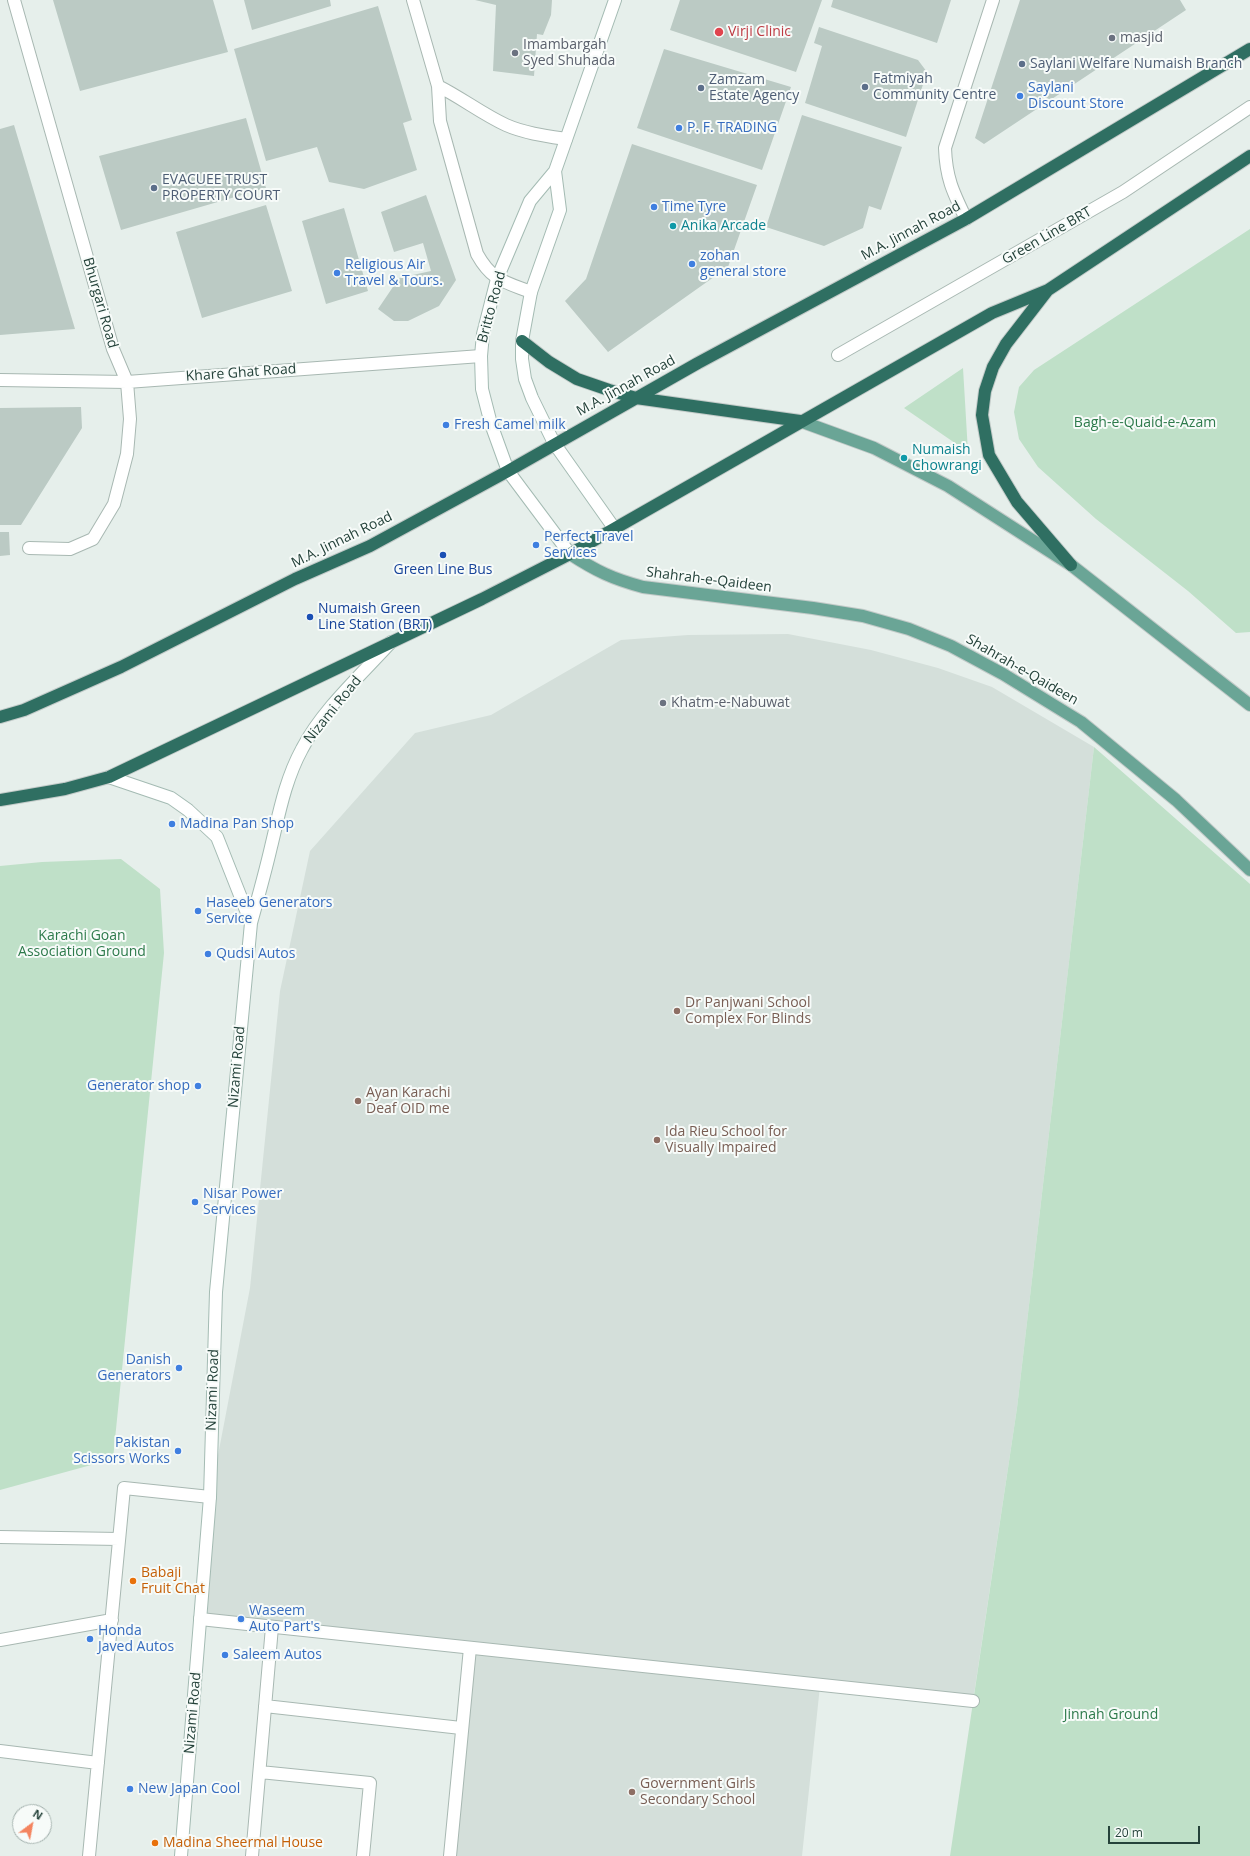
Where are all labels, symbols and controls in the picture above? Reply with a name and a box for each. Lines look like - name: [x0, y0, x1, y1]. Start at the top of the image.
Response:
- place label: Virji Clinic: [728, 24, 791, 40]
- marker: Virji Clinic: [713, 26, 725, 38]
- place label: masjid: [1120, 30, 1163, 46]
- marker: masjid: [1107, 33, 1117, 43]
- place label: Imambargah Syed Shuhada: [523, 37, 615, 70]
- marker: Imambargah Syed Shuhada: [510, 48, 520, 58]
- place label: Saylani Welfare Numaish Branch: [1030, 56, 1242, 72]
- marker: Saylani Welfare Numaish Branch: [1017, 59, 1027, 69]
- place label: Fatmiyah Community Centre: [873, 71, 996, 104]
- place label: Zamzam Estate Agency: [709, 72, 799, 104]
- place label: Saylani Discount Store: [1028, 80, 1124, 112]
- marker: Fatmiyah Community Centre: [860, 82, 870, 92]
- marker: Zamzam Estate Agency: [696, 83, 706, 93]
- marker: Saylani Discount Store: [1015, 91, 1025, 101]
- place label: P. F. TRADING: [687, 120, 777, 136]
- marker: P. F. TRADING: [674, 123, 684, 133]
- place label: EVACUEE TRUST PROPERTY COURT: [162, 172, 280, 204]
- marker: EVACUEE TRUST PROPERTY COURT: [149, 183, 159, 193]
- street label: M.A. Jinnah Road: [858, 198, 964, 264]
- place label: Time Tyre: [662, 199, 726, 215]
- marker: Time Tyre: [649, 202, 659, 212]
- street label: Green Line BRT: [999, 204, 1095, 268]
- place label: Anika Arcade: [681, 218, 766, 234]
- marker: Anika Arcade: [668, 221, 678, 231]
- place label: zohan general store: [700, 248, 786, 280]
- street label: Bhurgari Road: [79, 256, 121, 350]
- place label: Religious Air Travel & Tours.: [345, 257, 443, 290]
- marker: zohan general store: [687, 259, 697, 269]
- marker: Religious Air Travel & Tours.: [332, 268, 342, 278]
- street label: Britto Road: [474, 269, 510, 345]
- street label: M.A. Jinnah Road: [574, 352, 678, 420]
- street label: Khare Ghat Road: [185, 361, 297, 385]
- park label: Bagh-e-Quaid-e-Azam: [1074, 415, 1216, 431]
- place label: Fresh Camel milk: [454, 417, 566, 433]
- marker: Fresh Camel milk: [441, 420, 451, 430]
- place label: Numaish Chowrangi: [912, 442, 982, 474]
- marker: Numaish Chowrangi: [899, 453, 909, 463]
- street label: M.A. Jinnah Road: [289, 508, 395, 572]
- place label: Perfect Travel Services: [544, 529, 634, 562]
- marker: Perfect Travel Services: [531, 540, 541, 550]
- marker: Green Line Bus: [438, 550, 448, 560]
- place label: Green Line Bus: [393, 562, 493, 578]
- street label: Shahrah-e-Qaideen: [645, 564, 773, 596]
- place label: Numaish Green Line Station (BRT): [318, 601, 432, 634]
- marker: Numaish Green Line Station (BRT): [305, 612, 315, 622]
- street label: Shahrah-e-Qaideen: [963, 631, 1081, 709]
- street label: Nizami Road: [301, 673, 365, 747]
- place label: Khatm-e-Nabuwat: [671, 695, 790, 711]
- marker: Khatm-e-Nabuwat: [658, 698, 668, 708]
- place label: Madina Pan Shop: [180, 816, 294, 832]
- marker: Madina Pan Shop: [167, 819, 177, 829]
- place label: Haseeb Generators Service: [206, 895, 332, 928]
- marker: Haseeb Generators Service: [193, 906, 203, 916]
- park label: Karachi Goan Association Ground: [18, 928, 146, 960]
- place label: Qudsi Autos: [216, 946, 295, 962]
- marker: Qudsi Autos: [203, 949, 213, 959]
- place label: Dr Panjwani School Complex For Blinds: [685, 995, 811, 1028]
- marker: Dr Panjwani School Complex For Blinds: [672, 1006, 682, 1016]
- street label: Nizami Road: [225, 1025, 249, 1109]
- place label: Generator shop: [87, 1078, 190, 1094]
- marker: Generator shop: [193, 1081, 203, 1091]
- place label: Ayan Karachi Deaf OID me: [366, 1085, 451, 1118]
- marker: Ayan Karachi Deaf OID me: [353, 1096, 363, 1106]
- place label: Ida Rieu School for Visually Impaired: [665, 1124, 787, 1156]
- marker: Ida Rieu School for Visually Impaired: [652, 1135, 662, 1145]
- place label: Nisar Power Services: [203, 1186, 282, 1218]
- marker: Nisar Power Services: [190, 1197, 200, 1207]
- street label: Nizami Road: [203, 1349, 223, 1431]
- place label: Danish Generators: [97, 1352, 171, 1384]
- marker: Danish Generators: [174, 1363, 184, 1373]
- place label: Pakistan Scissors Works: [73, 1435, 170, 1468]
- marker: Pakistan Scissors Works: [173, 1446, 183, 1456]
- place label: Babaji Fruit Chat: [141, 1565, 205, 1598]
- marker: Babaji Fruit Chat: [128, 1576, 138, 1586]
- place label: Waseem Auto Part's: [249, 1603, 320, 1636]
- marker: Waseem Auto Part's: [236, 1614, 246, 1624]
- place label: Honda Javed Autos: [98, 1623, 174, 1656]
- marker: Honda Javed Autos: [85, 1634, 95, 1644]
- place label: Saleem Autos: [233, 1647, 322, 1663]
- marker: Saleem Autos: [220, 1650, 230, 1660]
- street label: Nizami Road: [181, 1671, 205, 1755]
- park label: Jinnah Ground: [1064, 1707, 1158, 1723]
- place label: Government Girls Secondary School: [640, 1776, 755, 1808]
- place label: New Japan Cool: [138, 1781, 240, 1797]
- marker: New Japan Cool: [125, 1784, 135, 1794]
- marker: Government Girls Secondary School: [627, 1787, 637, 1797]
- north arrow: [12, 1804, 52, 1844]
- text: N: [30, 1806, 46, 1823]
- scale bar: [1110, 1818, 1202, 1844]
- text: 20 m: [1115, 1824, 1143, 1841]
- place label: Madina Sheermal House: [163, 1835, 323, 1851]
- marker: Madina Sheermal House: [150, 1838, 160, 1848]

